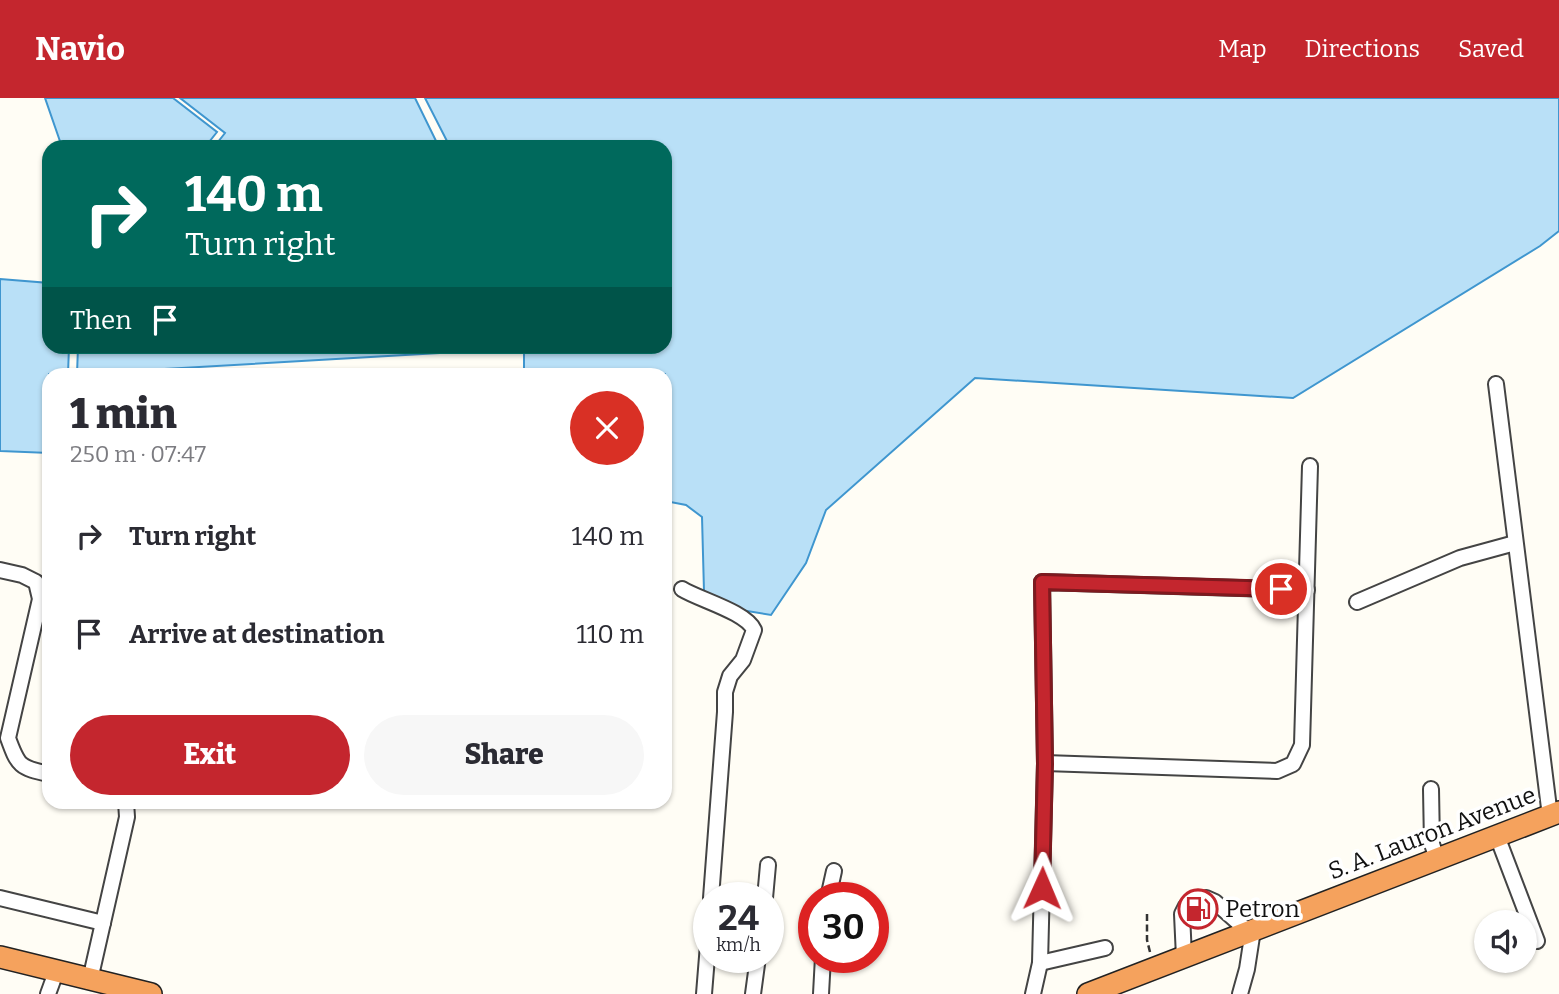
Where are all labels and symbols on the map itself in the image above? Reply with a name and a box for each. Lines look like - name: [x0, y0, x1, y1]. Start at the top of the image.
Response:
- pin: [1251, 559, 1311, 619]
- street label: S. A. Lauron Avenue: [1324, 781, 1540, 885]
- position arrow: [1005, 851, 1079, 925]
- speed limit sign: 30: [798, 882, 889, 973]
- fuel station icon: Petron: [1177, 888, 1219, 930]
- place label: Petron: [1225, 895, 1300, 923]

